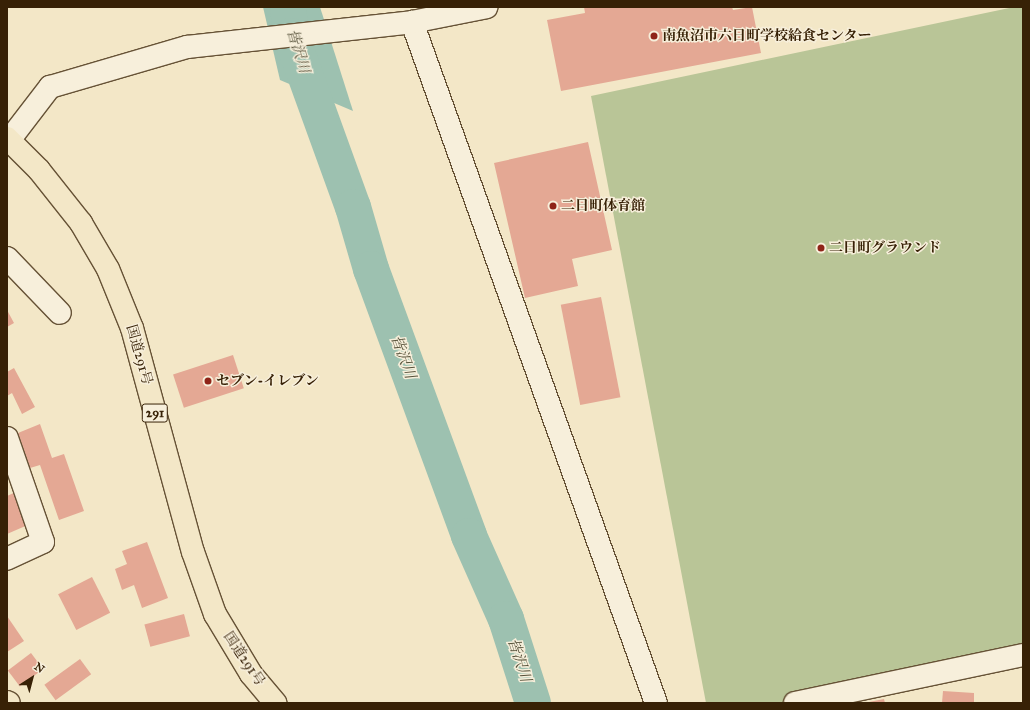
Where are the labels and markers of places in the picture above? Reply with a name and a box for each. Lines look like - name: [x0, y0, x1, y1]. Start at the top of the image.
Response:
- place label: 南魚沼市六日町学校給食センター: [662, 28, 872, 44]
- marker: 南魚沼市六日町学校給食センター: [649, 31, 659, 41]
- place label: 二日町体育館: [561, 198, 645, 214]
- marker: 二日町体育館: [548, 201, 558, 211]
- place label: 二日町グラウンド: [829, 240, 941, 256]
- marker: 二日町グラウンド: [816, 243, 826, 253]
- place label: セブン-イレブン: [216, 373, 320, 389]
- marker: セブン-イレブン: [203, 376, 213, 386]

